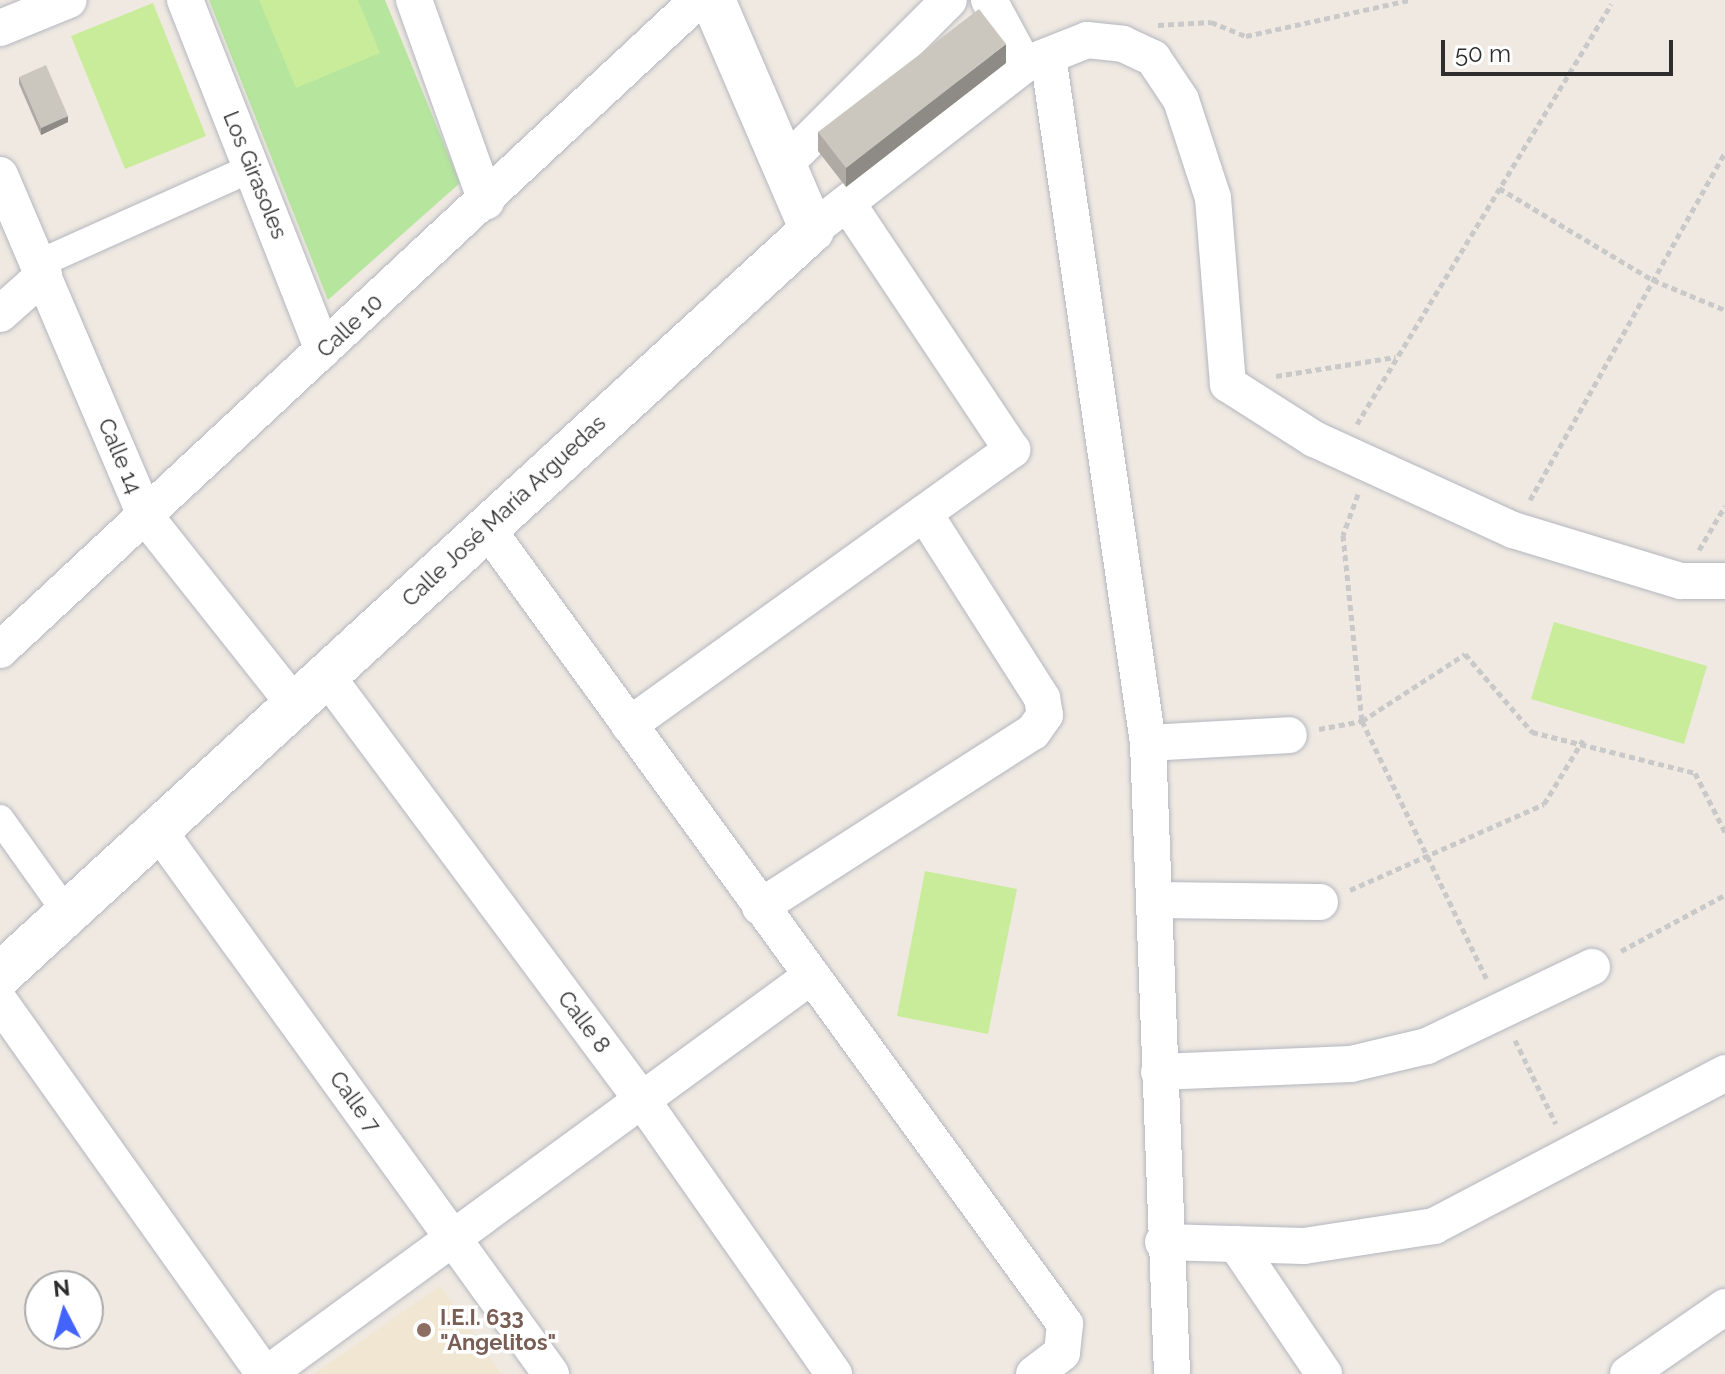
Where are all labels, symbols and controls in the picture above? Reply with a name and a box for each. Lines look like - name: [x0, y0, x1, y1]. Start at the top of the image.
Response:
- scale bar: [1445, 24, 1677, 74]
- text: 50 m: [1455, 39, 1511, 68]
- street label: Los Girasoles: [217, 107, 293, 243]
- street label: Calle 10: [312, 289, 388, 363]
- street label: Calle José María Arguedas: [396, 409, 612, 613]
- street label: Calle 14: [92, 414, 148, 498]
- street label: Calle 8: [552, 986, 616, 1058]
- street label: Calle 7: [324, 1066, 386, 1138]
- north arrow: [24, 1270, 104, 1350]
- text: N: [52, 1274, 71, 1302]
- place label: I.E.I. 633 "Angelitos": [440, 1304, 556, 1356]
- marker: I.E.I. 633 "Angelitos": [415, 1321, 433, 1339]

